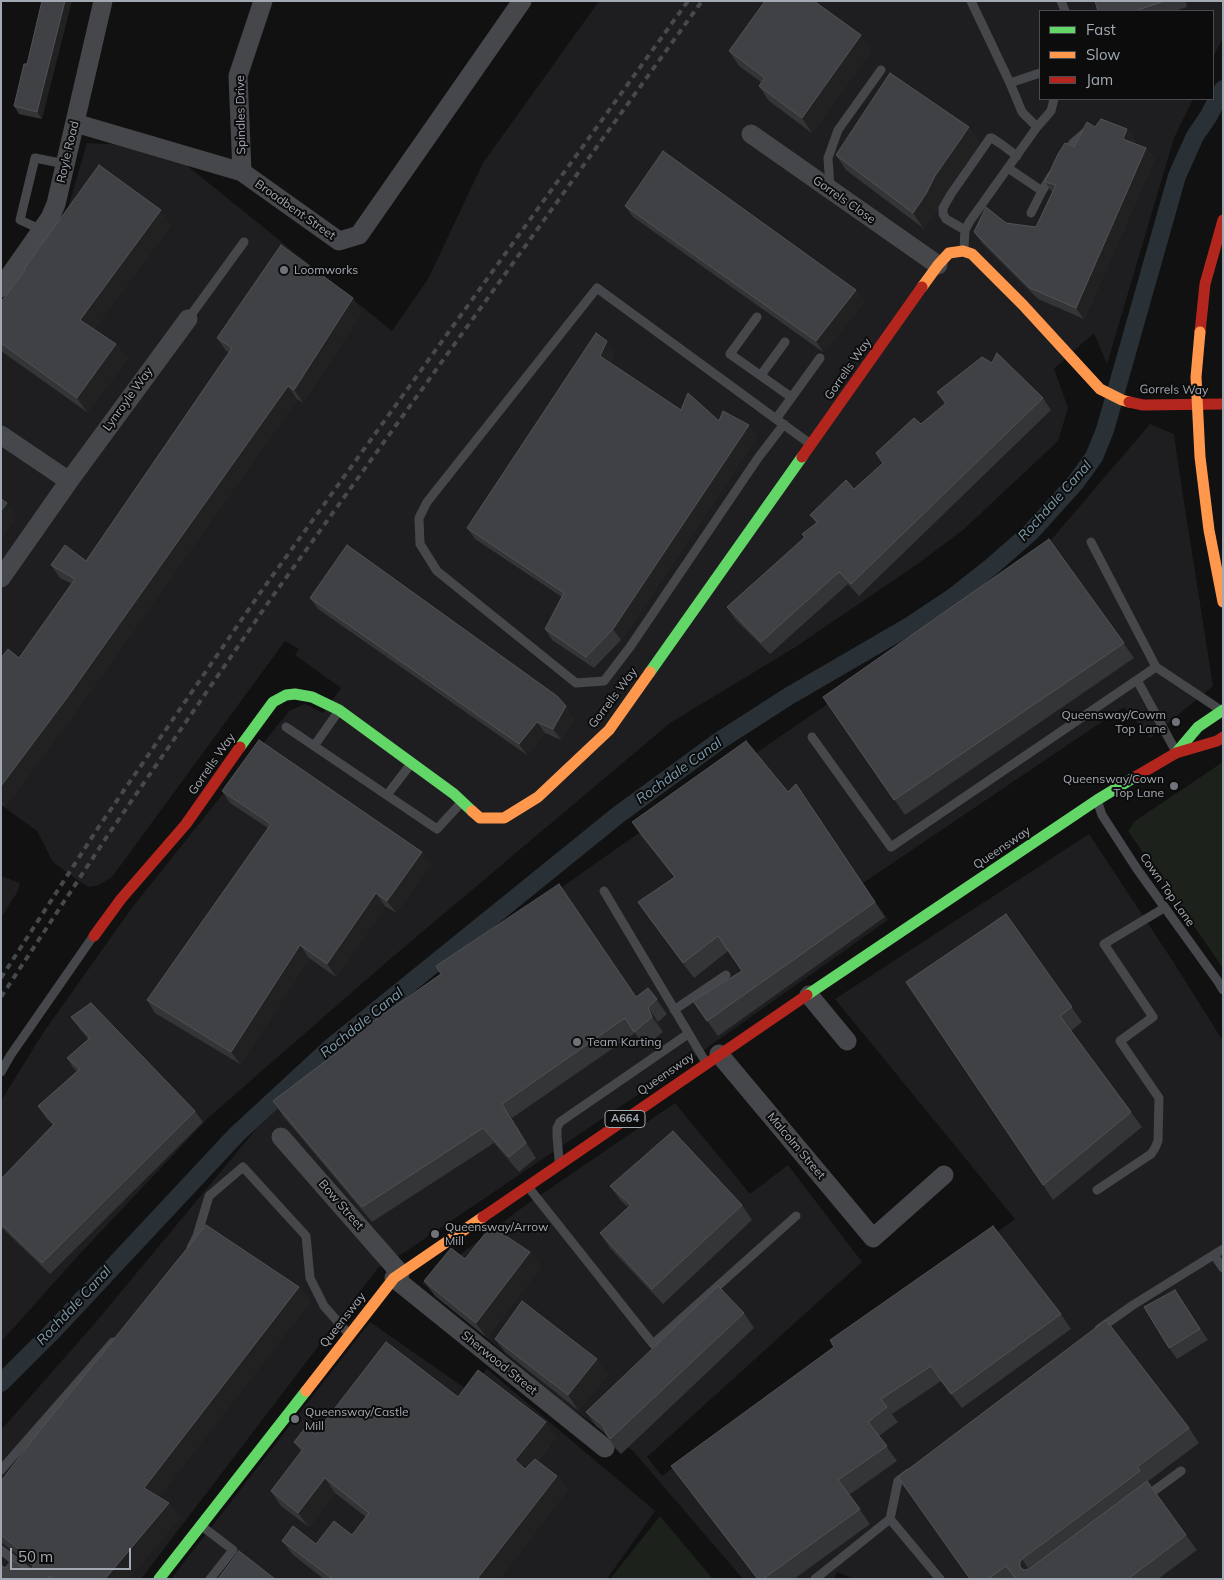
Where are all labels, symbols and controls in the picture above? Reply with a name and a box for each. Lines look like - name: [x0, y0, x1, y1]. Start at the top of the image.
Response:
- legend: [1039, 10, 1214, 100]
- text: Fast: [1086, 20, 1116, 39]
- text: Slow: [1086, 45, 1120, 64]
- text: Jam: [1086, 70, 1113, 89]
- street label: Spindles Drive: [233, 75, 249, 155]
- street label: Royle Road: [54, 120, 82, 184]
- street label: Gorrels Close: [810, 173, 878, 227]
- street label: Broadbent Street: [252, 177, 338, 243]
- place label: Loomworks: [294, 263, 358, 277]
- marker: Loomworks: [278, 264, 290, 276]
- street label: Gorrells Way: [822, 335, 874, 403]
- street label: Lynroyle Way: [100, 364, 156, 434]
- street label: Gorrels Way: [1139, 382, 1209, 398]
- water label: Rochdale Canal: [1015, 458, 1095, 544]
- street label: Gorrells Way: [586, 665, 640, 731]
- place label: Queensway/Cowm Top Lane: [1062, 708, 1166, 736]
- marker: Queensway/Cowm Top Lane: [1170, 716, 1182, 728]
- street label: Gorrells Way: [186, 730, 238, 798]
- water label: Rochdale Canal: [633, 734, 725, 808]
- place label: Queensway/Cown Top Lane: [1063, 772, 1164, 800]
- marker: Queensway/Cown Top Lane: [1168, 780, 1180, 792]
- street label: Queensway: [971, 824, 1033, 872]
- street label: Cown Top Lane: [1136, 851, 1198, 929]
- water label: Rochdale Canal: [317, 984, 407, 1062]
- place label: Team Karting: [587, 1035, 662, 1049]
- marker: Team Karting: [571, 1036, 583, 1048]
- street label: Queensway: [635, 1049, 697, 1099]
- road number: A664: [605, 1110, 645, 1128]
- street label: Malcolm Street: [764, 1110, 828, 1182]
- street label: Bow Street: [315, 1177, 367, 1233]
- place label: Queensway/Arrow Mill: [445, 1220, 548, 1248]
- marker: Queensway/Arrow Mill: [429, 1228, 441, 1240]
- water label: Rochdale Canal: [33, 1263, 115, 1349]
- street label: Queensway: [317, 1290, 369, 1350]
- street label: Sherwood Street: [458, 1328, 540, 1398]
- place label: Queensway/Castle Mill: [305, 1405, 409, 1433]
- marker: Queensway/Castle Mill: [289, 1413, 301, 1425]
- scale bar: [12, 1538, 134, 1570]
- text: 50 m: [18, 1547, 53, 1566]

